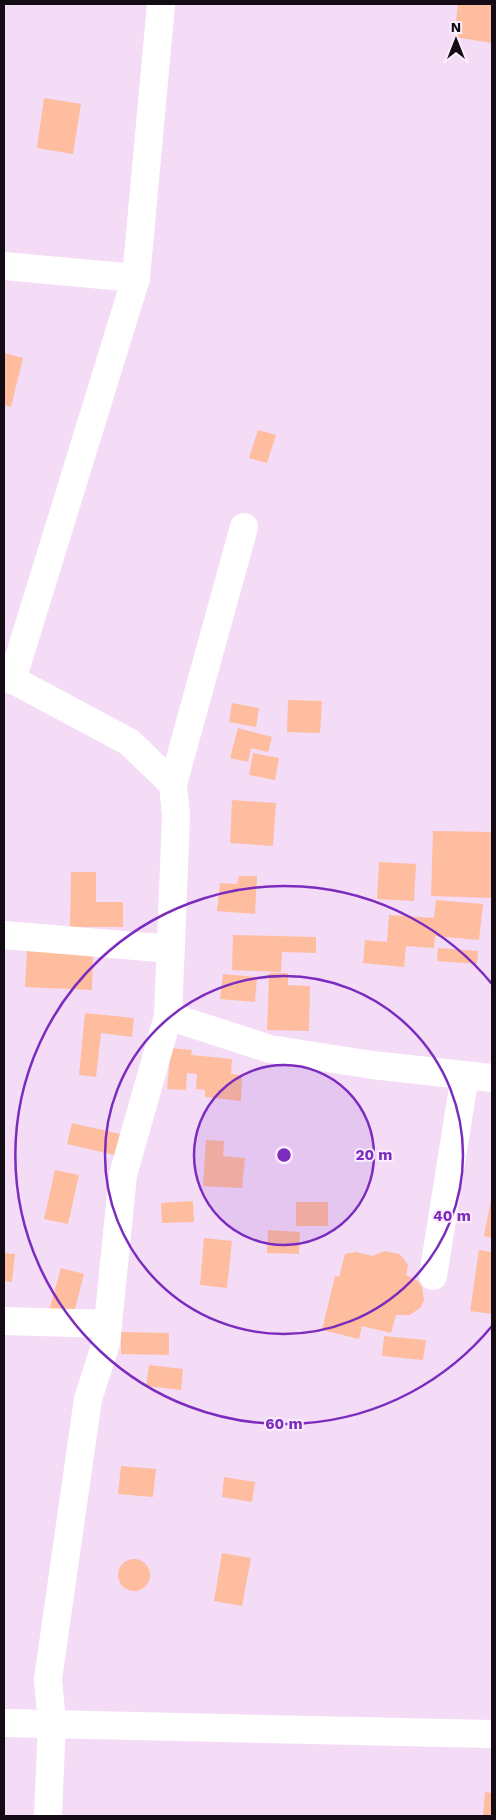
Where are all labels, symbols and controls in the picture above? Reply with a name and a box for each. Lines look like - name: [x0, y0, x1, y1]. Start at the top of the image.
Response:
- north arrow: [431, 15, 481, 65]
- text: N: [451, 19, 461, 35]
- centre of rings: [275, 1146, 293, 1164]
- text: 20 m: [355, 1146, 393, 1164]
- text: 40 m: [433, 1207, 471, 1225]
- text: 60 m: [265, 1415, 303, 1433]

